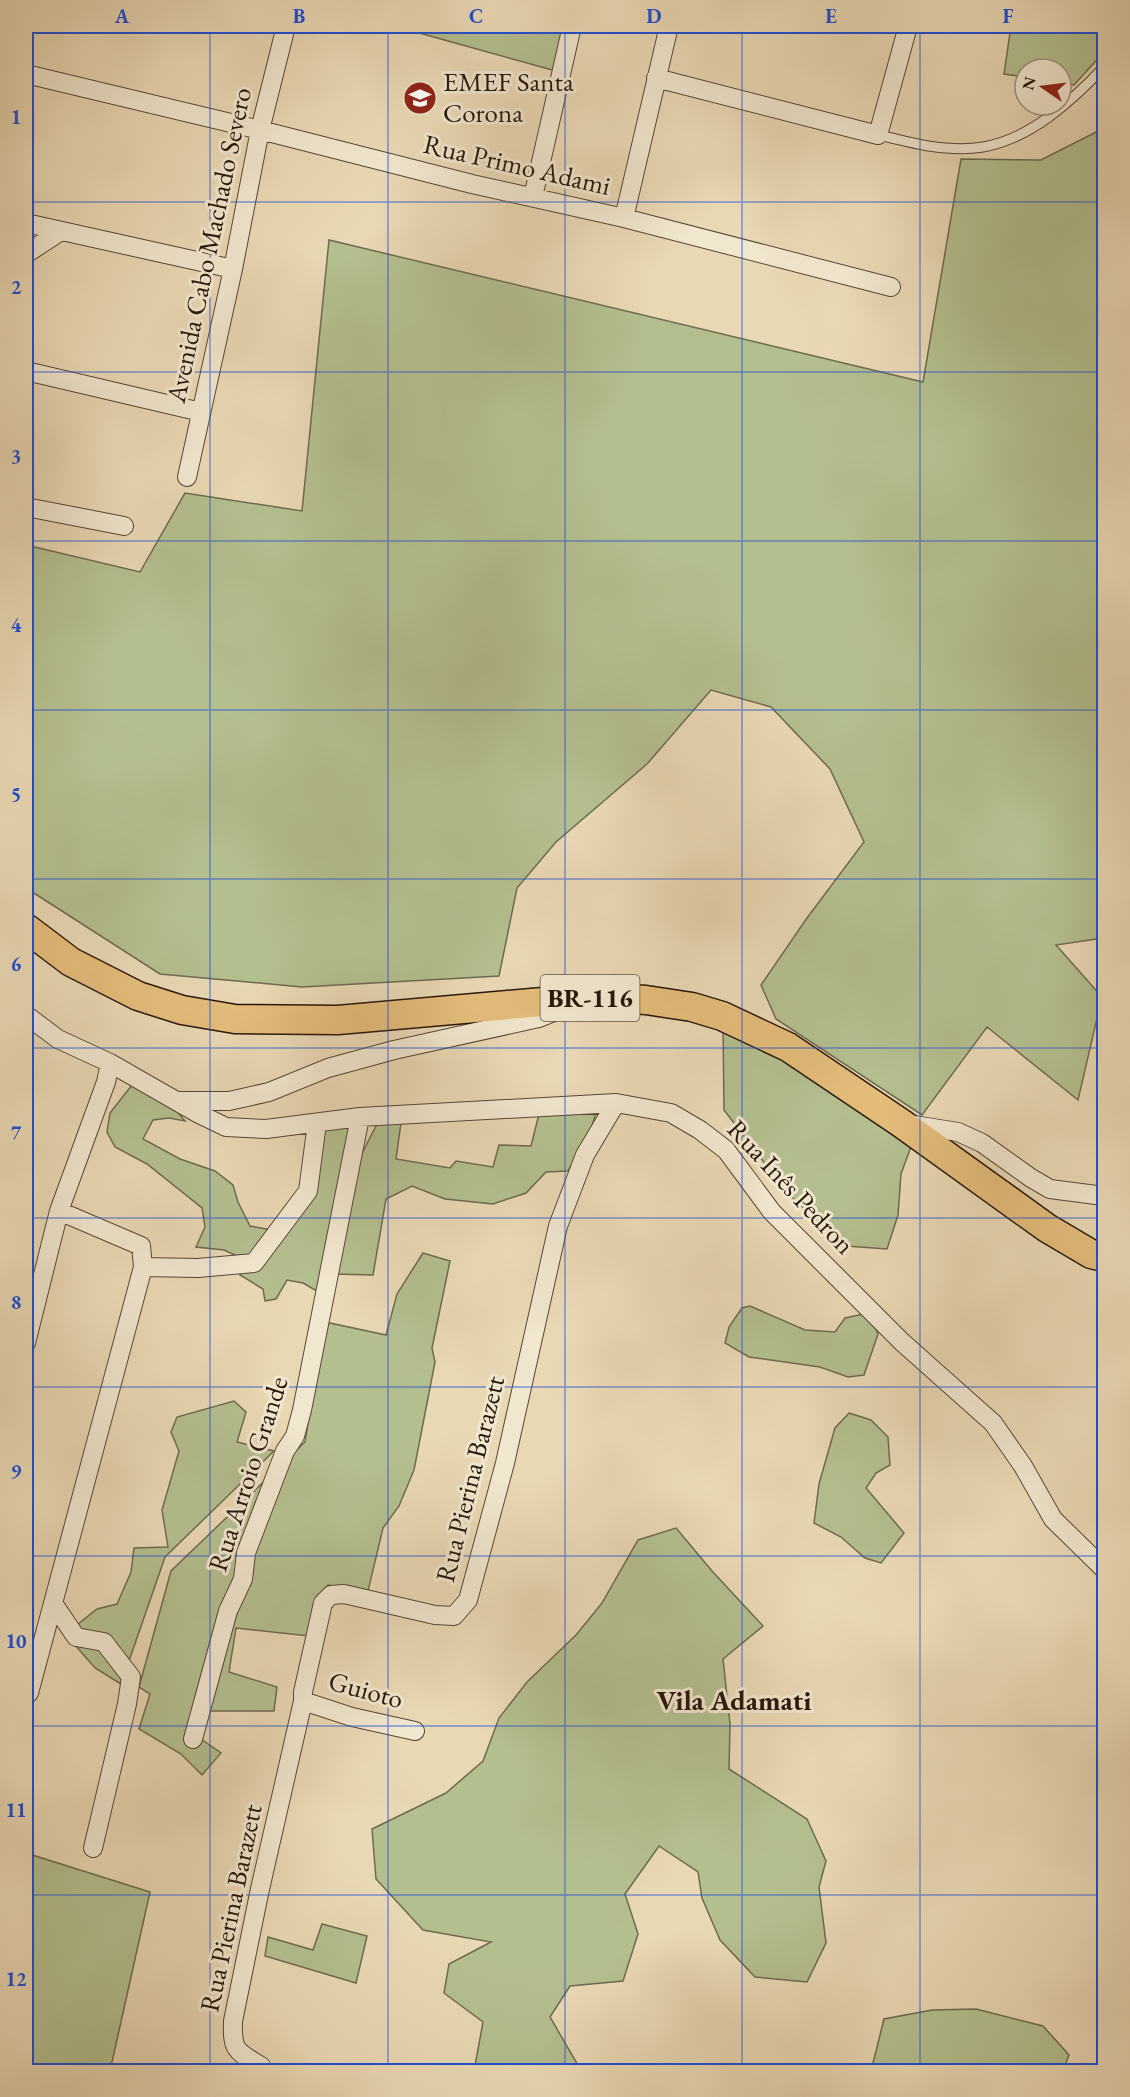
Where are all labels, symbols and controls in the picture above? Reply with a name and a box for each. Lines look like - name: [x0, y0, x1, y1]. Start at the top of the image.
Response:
- text: A: [114, 3, 130, 29]
- text: B: [293, 3, 305, 29]
- text: C: [469, 3, 483, 29]
- text: D: [646, 3, 662, 29]
- text: E: [825, 3, 837, 29]
- text: F: [1003, 3, 1014, 29]
- north arrow: [1013, 57, 1073, 117]
- place label: EMEF Santa Corona: [443, 64, 574, 130]
- text: N: [1017, 75, 1041, 92]
- school or university icon: EMEF Santa Corona: [402, 80, 438, 116]
- street label: Avenida Cabo Machado Severo: [158, 84, 259, 407]
- text: 1: [11, 104, 21, 130]
- street label: Rua Primo Adami: [420, 126, 614, 203]
- text: 2: [11, 274, 22, 300]
- text: 3: [11, 443, 21, 469]
- text: 4: [11, 612, 22, 638]
- text: 5: [11, 781, 21, 807]
- text: 6: [11, 951, 22, 977]
- road number: BR-116: [540, 975, 640, 1021]
- street label: Rua Inês Pedron: [720, 1112, 863, 1261]
- text: 7: [11, 1120, 22, 1146]
- text: 8: [11, 1289, 21, 1315]
- street label: Rua Arroio Grande: [200, 1372, 296, 1576]
- street label: Rua Pierina Barazett: [427, 1372, 512, 1586]
- text: 9: [11, 1458, 22, 1484]
- text: 10: [5, 1628, 27, 1654]
- street label: Guioto: [325, 1663, 407, 1716]
- district label: Vila Adamati: [656, 1682, 812, 1718]
- text: 11: [5, 1797, 27, 1823]
- street label: Rua Pierina Barazett: [191, 1800, 270, 2015]
- text: 12: [5, 1966, 27, 1992]

